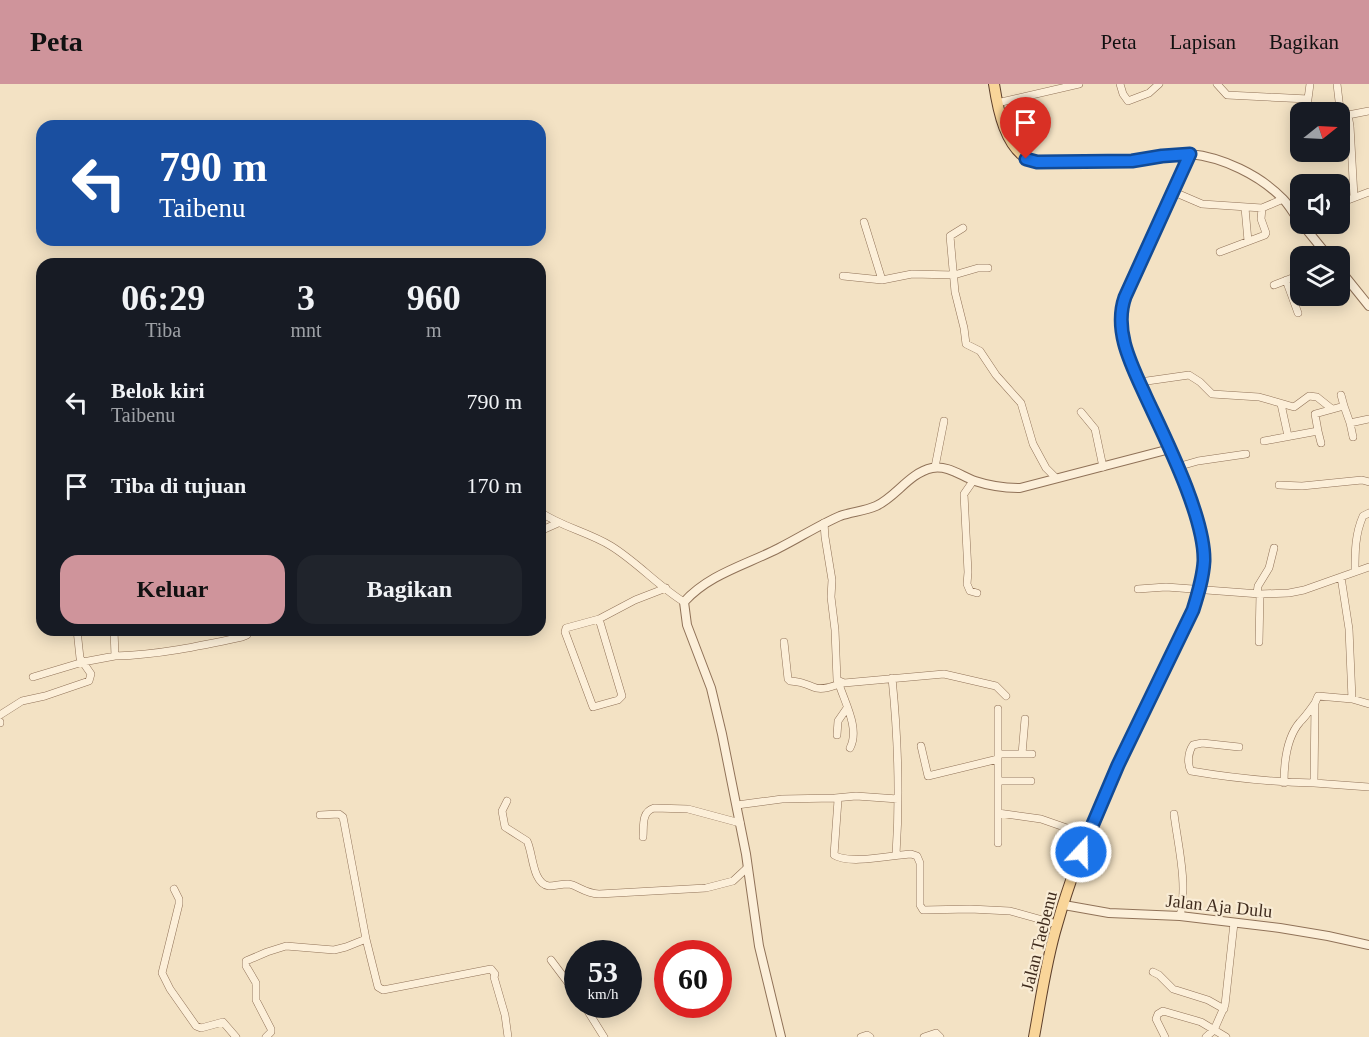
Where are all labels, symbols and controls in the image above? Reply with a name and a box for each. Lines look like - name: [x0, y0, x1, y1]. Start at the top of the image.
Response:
- text: Peta: [30, 26, 83, 57]
- text: Peta: [1100, 30, 1137, 54]
- text: Lapisan: [1170, 30, 1236, 54]
- text: Bagikan: [1269, 30, 1339, 54]
- pin: [1000, 97, 1051, 159]
- north arrow: [1290, 102, 1350, 162]
- map controls: [1290, 102, 1350, 306]
- icon: arrive: [1009, 106, 1042, 139]
- icon: left: [60, 144, 138, 222]
- text: 790 m: [159, 144, 268, 190]
- button: sound: [1290, 174, 1350, 234]
- text: Taibenu: [159, 193, 246, 223]
- button: layers: [1290, 246, 1350, 306]
- text: 06:29: [121, 278, 205, 318]
- text: 3: [297, 278, 315, 318]
- text: 960: [407, 278, 461, 318]
- text: Tiba: [145, 319, 181, 341]
- text: mnt: [290, 319, 322, 341]
- text: m: [426, 319, 442, 341]
- text: Belok kiri: [111, 378, 205, 403]
- icon: left: [60, 386, 93, 419]
- text: 790 m: [466, 389, 522, 414]
- text: Taibenu: [111, 404, 175, 426]
- icon: arrive: [60, 470, 93, 503]
- text: Tiba di tujuan: [111, 473, 246, 498]
- text: 170 m: [466, 473, 522, 498]
- button: Keluar: [60, 555, 285, 624]
- button: Bagikan: [297, 555, 522, 624]
- position arrow: [1049, 820, 1113, 884]
- street label: Jalan Taebenu: [1017, 889, 1061, 993]
- street label: Jalan Aja Dulu: [1165, 890, 1273, 922]
- speed limit sign: 60: [654, 940, 732, 1018]
- text: 53: [588, 955, 618, 988]
- text: km/h: [588, 986, 618, 1002]

